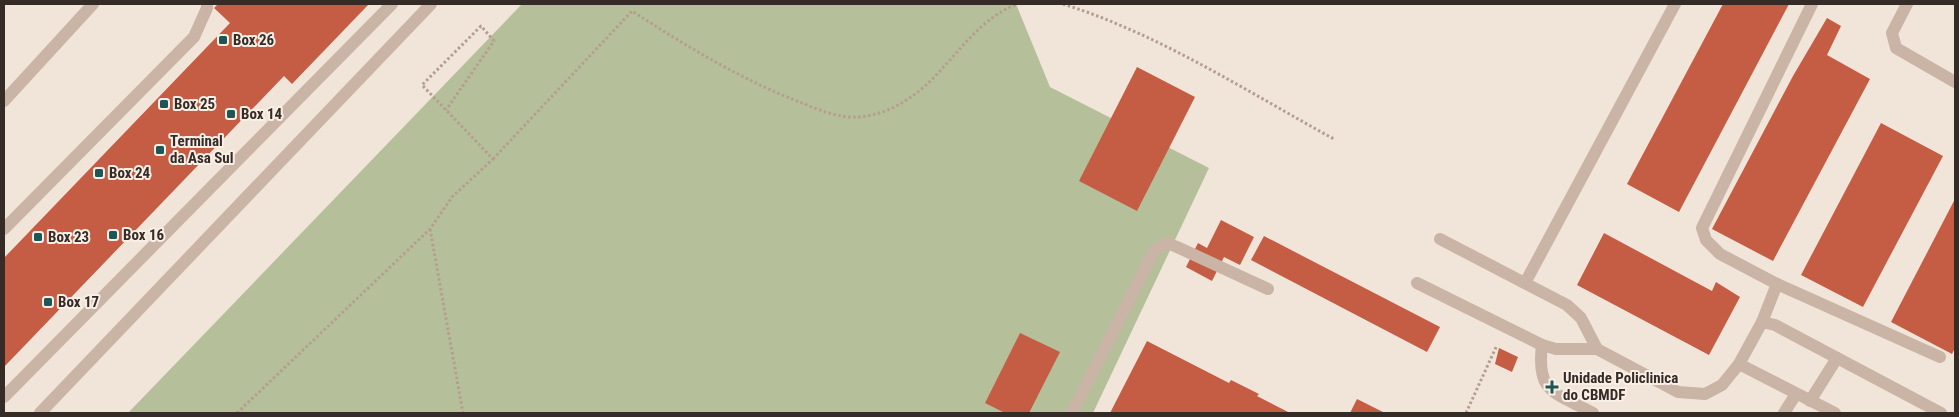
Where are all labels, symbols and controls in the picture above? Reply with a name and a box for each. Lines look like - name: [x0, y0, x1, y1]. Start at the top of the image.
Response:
- place label: Box 26: [233, 31, 275, 49]
- marker: Box 26: [217, 34, 229, 46]
- place label: Box 25: [174, 95, 215, 113]
- marker: Box 25: [158, 98, 170, 110]
- place label: Box 14: [241, 105, 283, 123]
- marker: Box 14: [225, 108, 237, 120]
- place label: Terminal da Asa Sul: [170, 132, 234, 167]
- marker: Terminal da Asa Sul: [154, 144, 166, 156]
- place label: Box 24: [109, 164, 151, 182]
- marker: Box 24: [93, 167, 105, 179]
- place label: Box 16: [123, 226, 165, 244]
- place label: Box 23: [48, 228, 89, 246]
- marker: Box 16: [107, 229, 119, 241]
- marker: Box 23: [32, 231, 44, 243]
- place label: Box 17: [58, 293, 99, 311]
- marker: Box 17: [42, 296, 54, 308]
- place label: Unidade Policlinica do CBMDF: [1563, 369, 1678, 404]
- marker: Unidade Policlinica do CBMDF: [1545, 380, 1559, 394]

